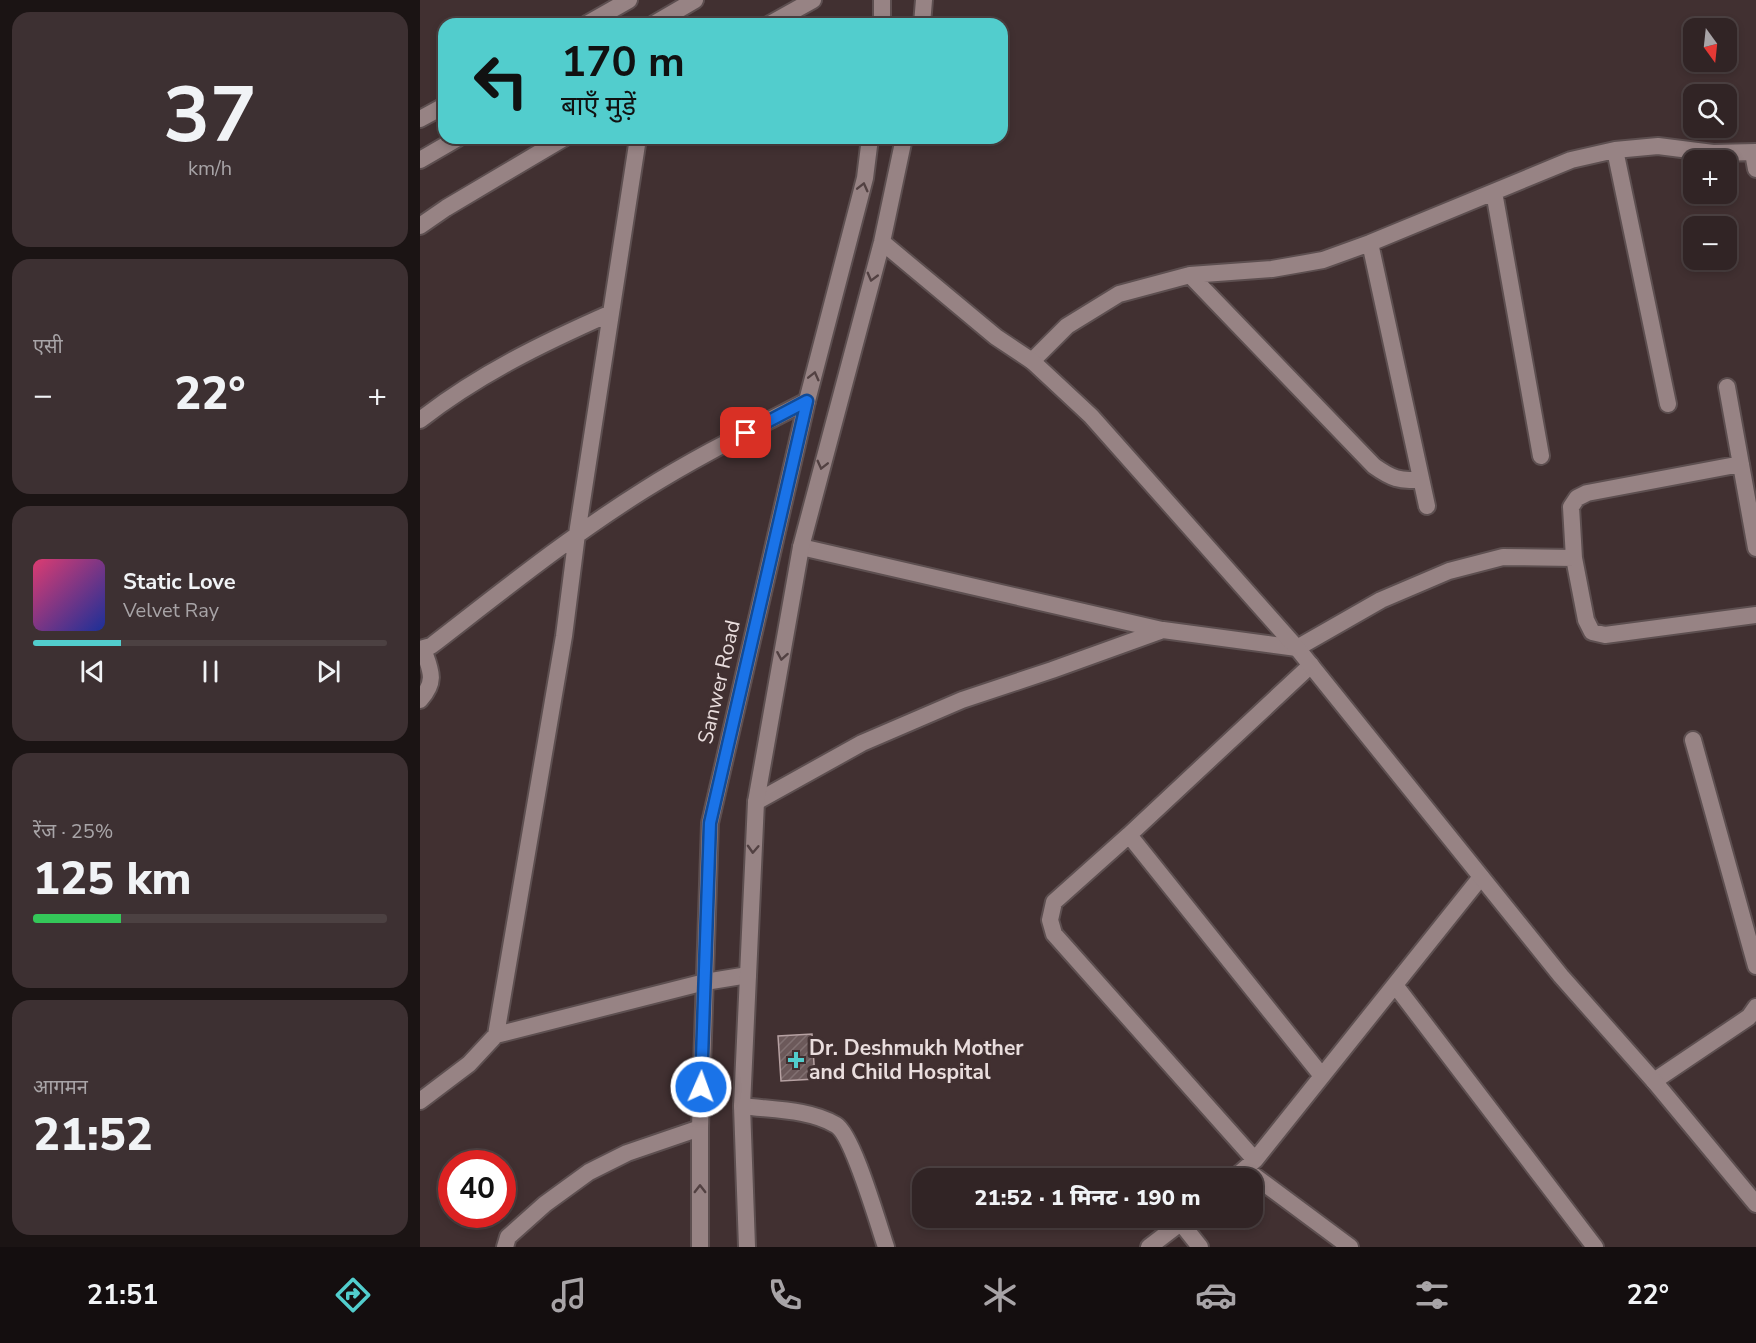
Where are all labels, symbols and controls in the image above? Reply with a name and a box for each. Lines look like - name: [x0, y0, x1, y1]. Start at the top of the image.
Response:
- north arrow: [1683, 18, 1737, 72]
- map controls: [1683, 18, 1737, 270]
- text: 170 m: [561, 34, 685, 91]
- icon: left: [462, 42, 540, 120]
- text: 37: [163, 62, 257, 169]
- button: search: [1683, 84, 1737, 138]
- text: बाएँ मुड़ें: [561, 88, 636, 125]
- button: +: [1683, 150, 1737, 204]
- text: km/h: [188, 155, 232, 182]
- one-way arrow: [855, 182, 868, 192]
- button: −: [1683, 216, 1737, 270]
- one-way arrow: [867, 272, 880, 282]
- text: एसी: [33, 333, 63, 360]
- text: 22°: [174, 364, 246, 425]
- one-way arrow: [807, 371, 819, 381]
- text: −: [33, 373, 53, 418]
- text: +: [367, 373, 387, 418]
- pin: [720, 407, 771, 458]
- icon: arrive: [729, 416, 762, 449]
- one-way arrow: [817, 460, 830, 470]
- text: Static Love: [123, 567, 236, 597]
- text: Velvet Ray: [123, 597, 219, 624]
- street label: Sanwer Road: [691, 617, 747, 747]
- one-way arrow: [776, 651, 789, 661]
- icon: previous: [76, 655, 109, 688]
- icon: pause: [194, 655, 227, 688]
- icon: next: [312, 655, 345, 688]
- text: रेंज · 25%: [33, 818, 113, 845]
- one-way arrow: [747, 844, 760, 853]
- text: 125 km: [33, 849, 192, 910]
- place label: Dr. Deshmukh Mother and Child Hospital: [809, 1034, 1024, 1086]
- marker: Dr. Deshmukh Mother and Child Hospital: [787, 1051, 805, 1069]
- position arrow: [669, 1055, 733, 1119]
- text: आगमन: [33, 1074, 88, 1101]
- text: 21:52: [33, 1105, 153, 1166]
- speed limit sign: 40: [438, 1150, 516, 1228]
- text: 21:52 · 1 मिनट · 190 m: [974, 1183, 1201, 1213]
- one-way arrow: [694, 1184, 706, 1193]
- icon: directions: [332, 1274, 374, 1316]
- icon: music: [548, 1274, 590, 1316]
- icon: phone: [764, 1274, 806, 1316]
- icon: climate: [979, 1274, 1021, 1316]
- icon: car: [1195, 1274, 1237, 1316]
- icon: filters: [1411, 1274, 1453, 1316]
- text: 21:51: [87, 1277, 158, 1314]
- text: 22°: [1626, 1277, 1669, 1314]

